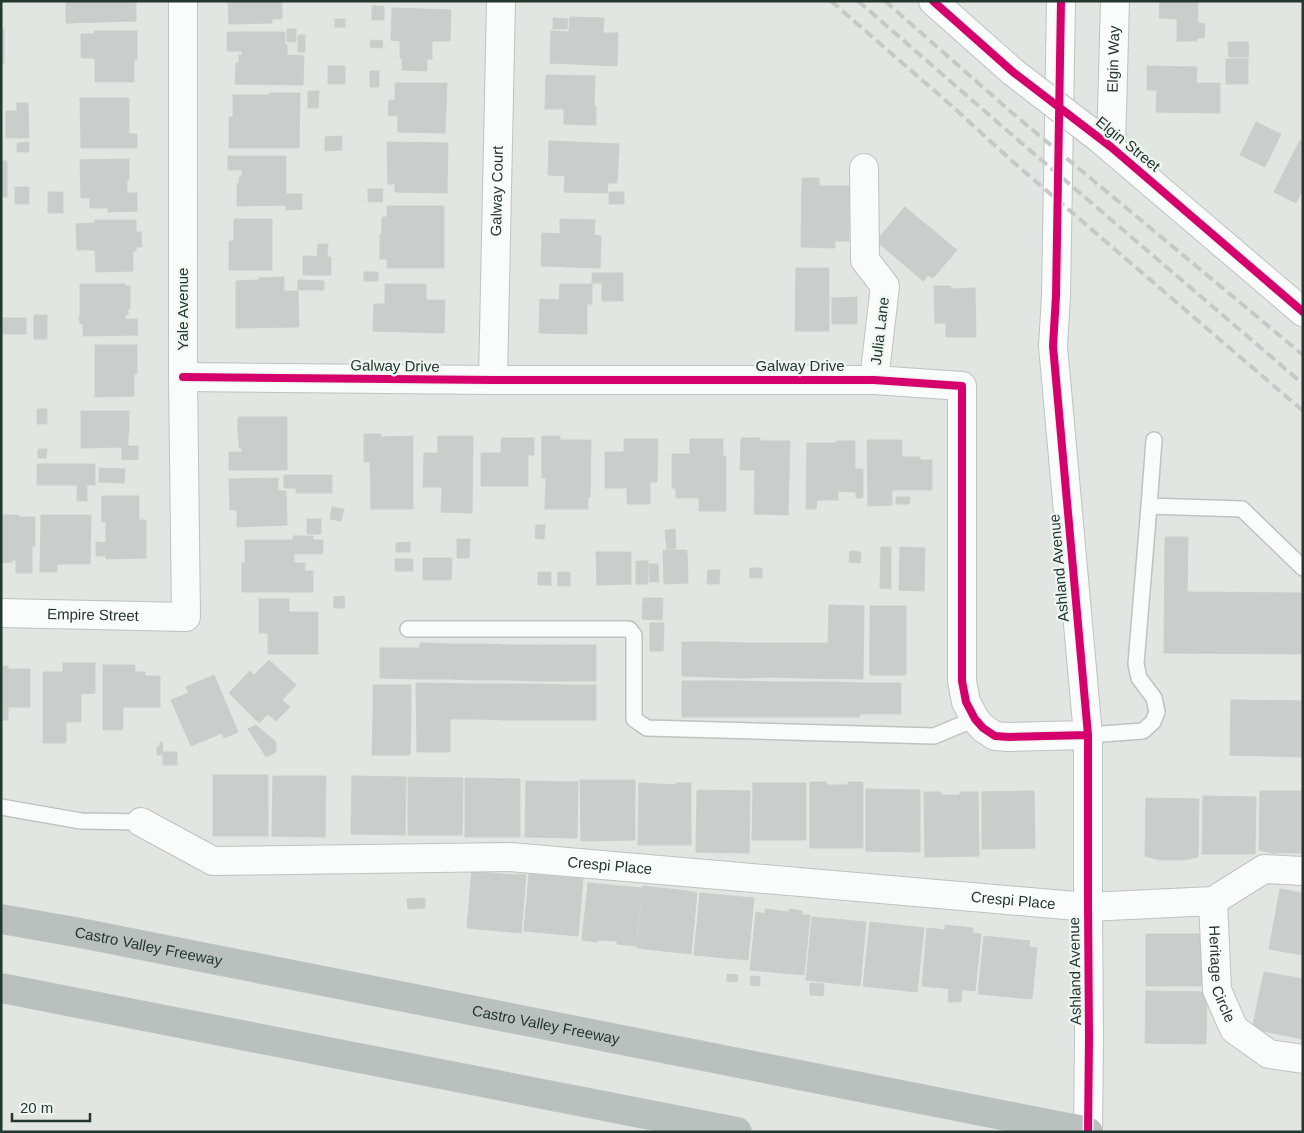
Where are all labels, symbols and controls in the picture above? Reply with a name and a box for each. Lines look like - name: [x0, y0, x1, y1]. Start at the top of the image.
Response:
- street label: Elgin Way: [1103, 25, 1122, 93]
- street label: Elgin Street: [1093, 113, 1164, 175]
- street label: Galway Court: [487, 145, 506, 237]
- street label: Yale Avenue: [174, 268, 191, 350]
- street label: Julia Lane: [867, 296, 892, 366]
- street label: Galway Drive: [350, 356, 440, 375]
- street label: Galway Drive: [755, 357, 845, 374]
- street label: Ashland Avenue: [1045, 513, 1072, 623]
- street label: Empire Street: [47, 605, 140, 624]
- street label: Crespi Place: [567, 853, 653, 877]
- street label: Crespi Place: [970, 888, 1056, 912]
- street label: Ashland Avenue: [1065, 917, 1084, 1025]
- street label: Castro Valley Freeway: [73, 923, 224, 969]
- street label: Heritage Circle: [1206, 925, 1239, 1025]
- street label: Castro Valley Freeway: [471, 1002, 622, 1047]
- scale bar: [12, 1090, 90, 1122]
- text: 20 m: [20, 1099, 53, 1116]

